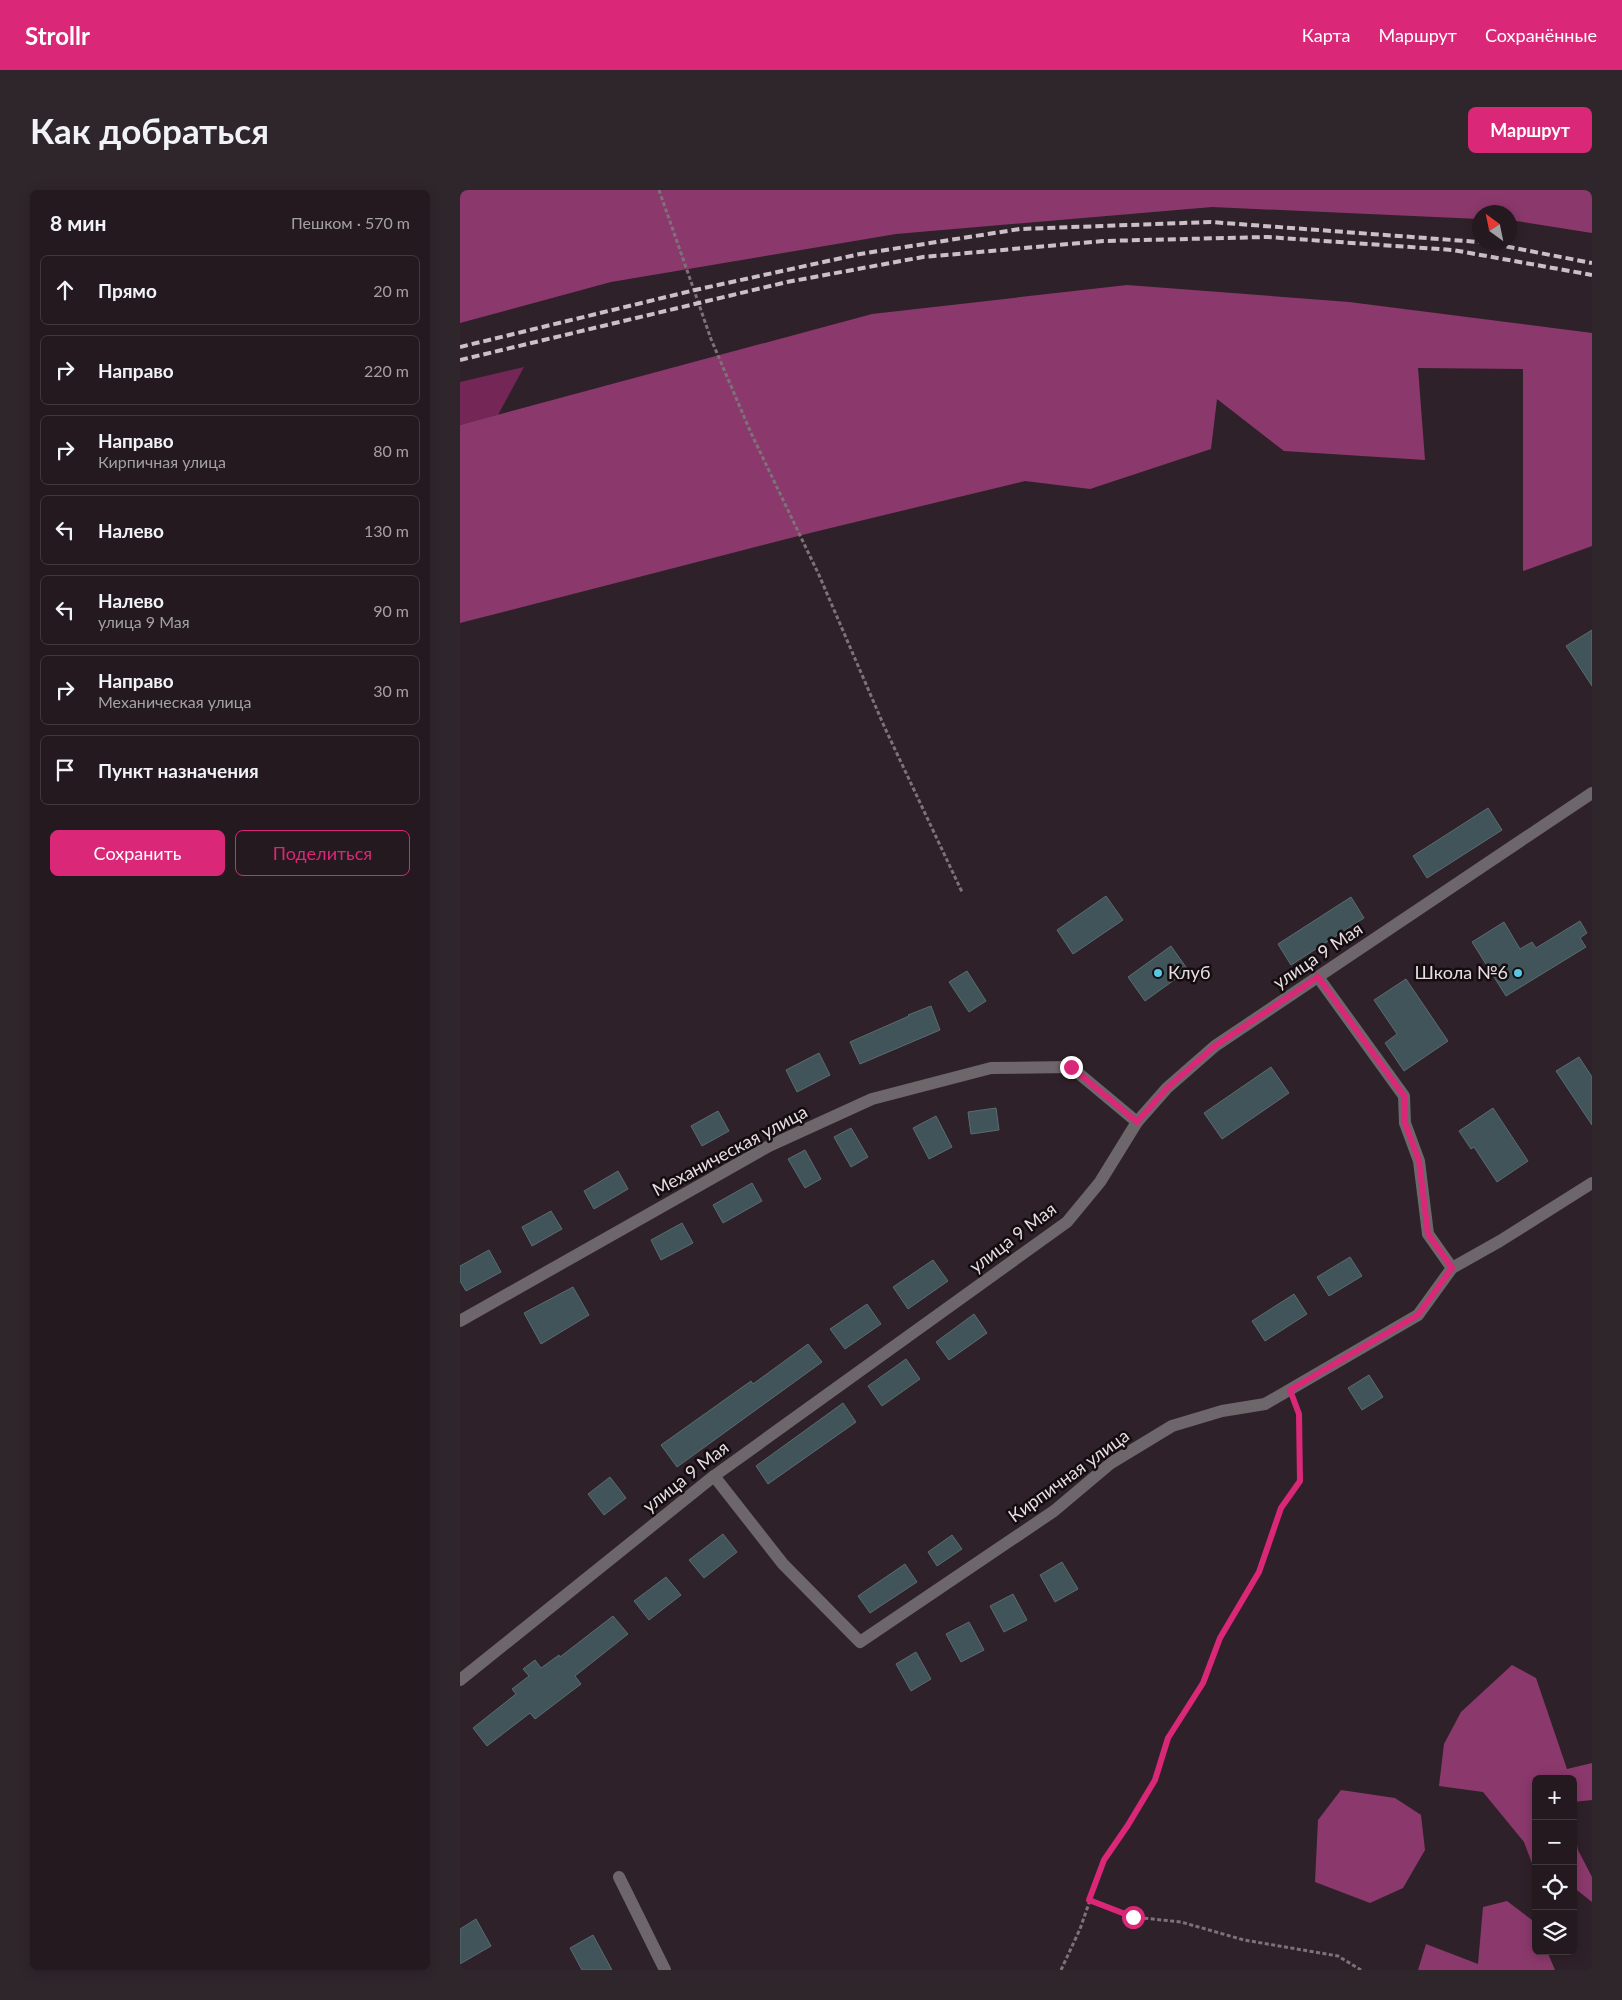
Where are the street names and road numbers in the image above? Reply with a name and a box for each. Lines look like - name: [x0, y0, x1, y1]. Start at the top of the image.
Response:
- street label: улица 9 Мая: [1269, 917, 1366, 993]
- street label: Механическая улица: [648, 1100, 811, 1200]
- street label: улица 9 Мая: [965, 1197, 1060, 1277]
- street label: Кирпичная улица: [1004, 1424, 1133, 1526]
- street label: улица 9 Мая: [638, 1436, 733, 1517]

